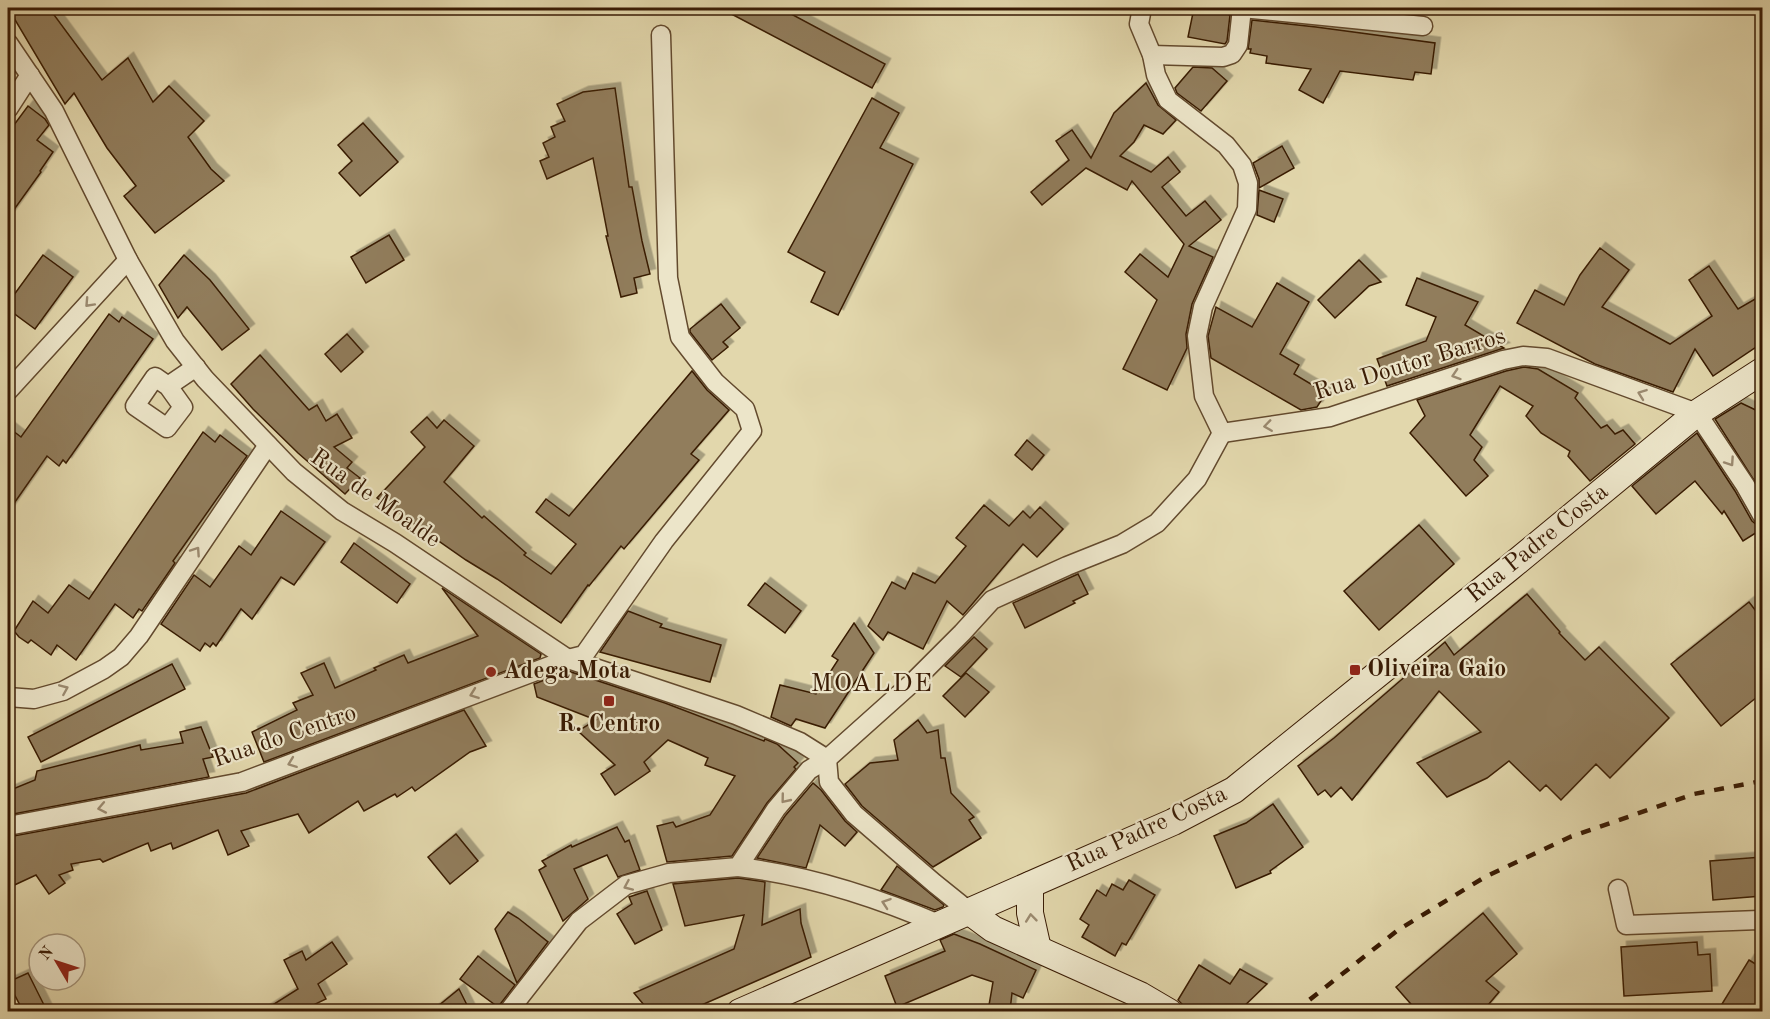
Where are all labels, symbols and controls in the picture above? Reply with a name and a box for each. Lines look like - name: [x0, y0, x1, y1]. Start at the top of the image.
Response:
- one-way arrow: [85, 296, 96, 306]
- street label: Rua Doutor Barros: [1311, 324, 1509, 406]
- one-way arrow: [1451, 368, 1462, 380]
- one-way arrow: [1637, 388, 1648, 401]
- one-way arrow: [1264, 419, 1273, 431]
- street label: Rua de Moalde: [306, 445, 444, 553]
- one-way arrow: [1722, 455, 1733, 466]
- street label: Rua Padre Costa: [1463, 480, 1613, 608]
- one-way arrow: [189, 547, 200, 558]
- place label: Oliveira Gaio: [1367, 658, 1506, 682]
- place label: Adega Mota: [503, 660, 631, 684]
- marker: Oliveira Gaio: [1348, 663, 1362, 677]
- marker: Adega Mota: [484, 665, 498, 679]
- district label: MOALDE: [811, 671, 933, 697]
- one-way arrow: [58, 684, 69, 696]
- one-way arrow: [469, 687, 480, 699]
- marker: R. Centro: [602, 694, 616, 708]
- street label: Rua do Centro: [210, 701, 360, 773]
- place label: R. Centro: [558, 713, 660, 737]
- one-way arrow: [287, 755, 297, 768]
- street label: Rua Padre Costa: [1063, 782, 1231, 878]
- one-way arrow: [781, 792, 792, 803]
- one-way arrow: [98, 801, 108, 814]
- one-way arrow: [624, 879, 635, 891]
- one-way arrow: [881, 898, 892, 911]
- one-way arrow: [1025, 913, 1038, 922]
- north arrow: [27, 932, 87, 992]
- text: N: [37, 943, 57, 964]

